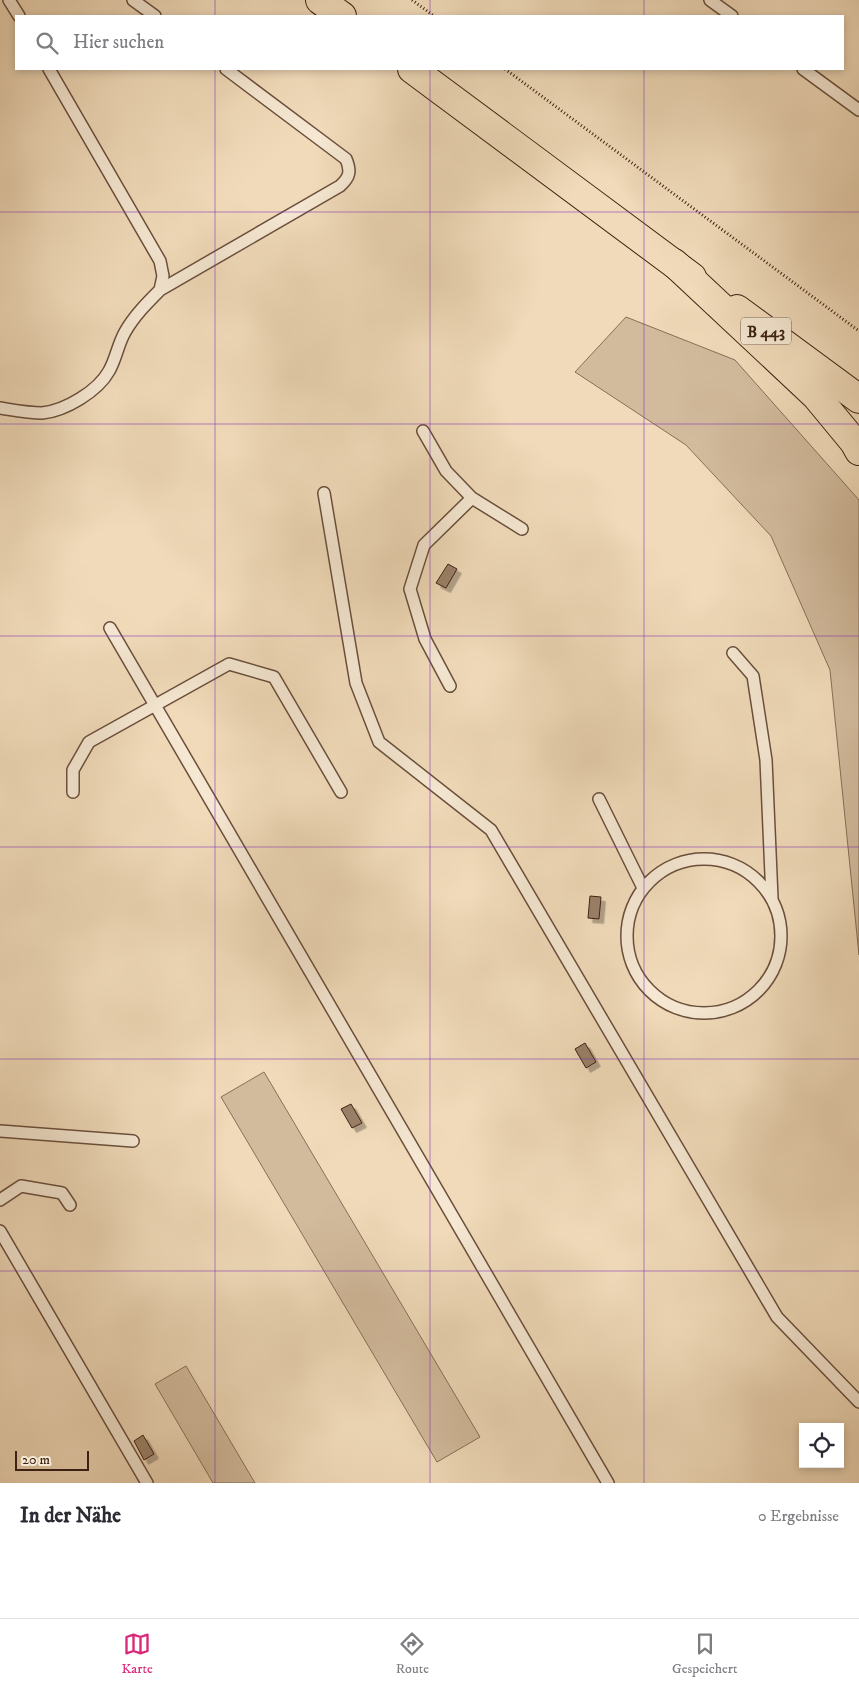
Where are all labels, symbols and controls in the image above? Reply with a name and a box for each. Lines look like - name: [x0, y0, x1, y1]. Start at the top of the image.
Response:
- search box: [15, 15, 844, 70]
- icon: search: [33, 29, 61, 57]
- text: Hier suchen: [73, 31, 164, 54]
- road number: B 443: [741, 318, 791, 344]
- map controls: [799, 1423, 844, 1468]
- button: locate: [799, 1423, 844, 1468]
- scale bar: [15, 1448, 89, 1471]
- text: 20 m: [22, 1451, 50, 1469]
- text: In der Nähe: [20, 1503, 121, 1529]
- text: 0 Ergebnisse: [758, 1506, 839, 1526]
- tab: Karte: [122, 1630, 153, 1678]
- tab: Route: [396, 1630, 429, 1678]
- tab: Gespeichert: [672, 1630, 737, 1678]

